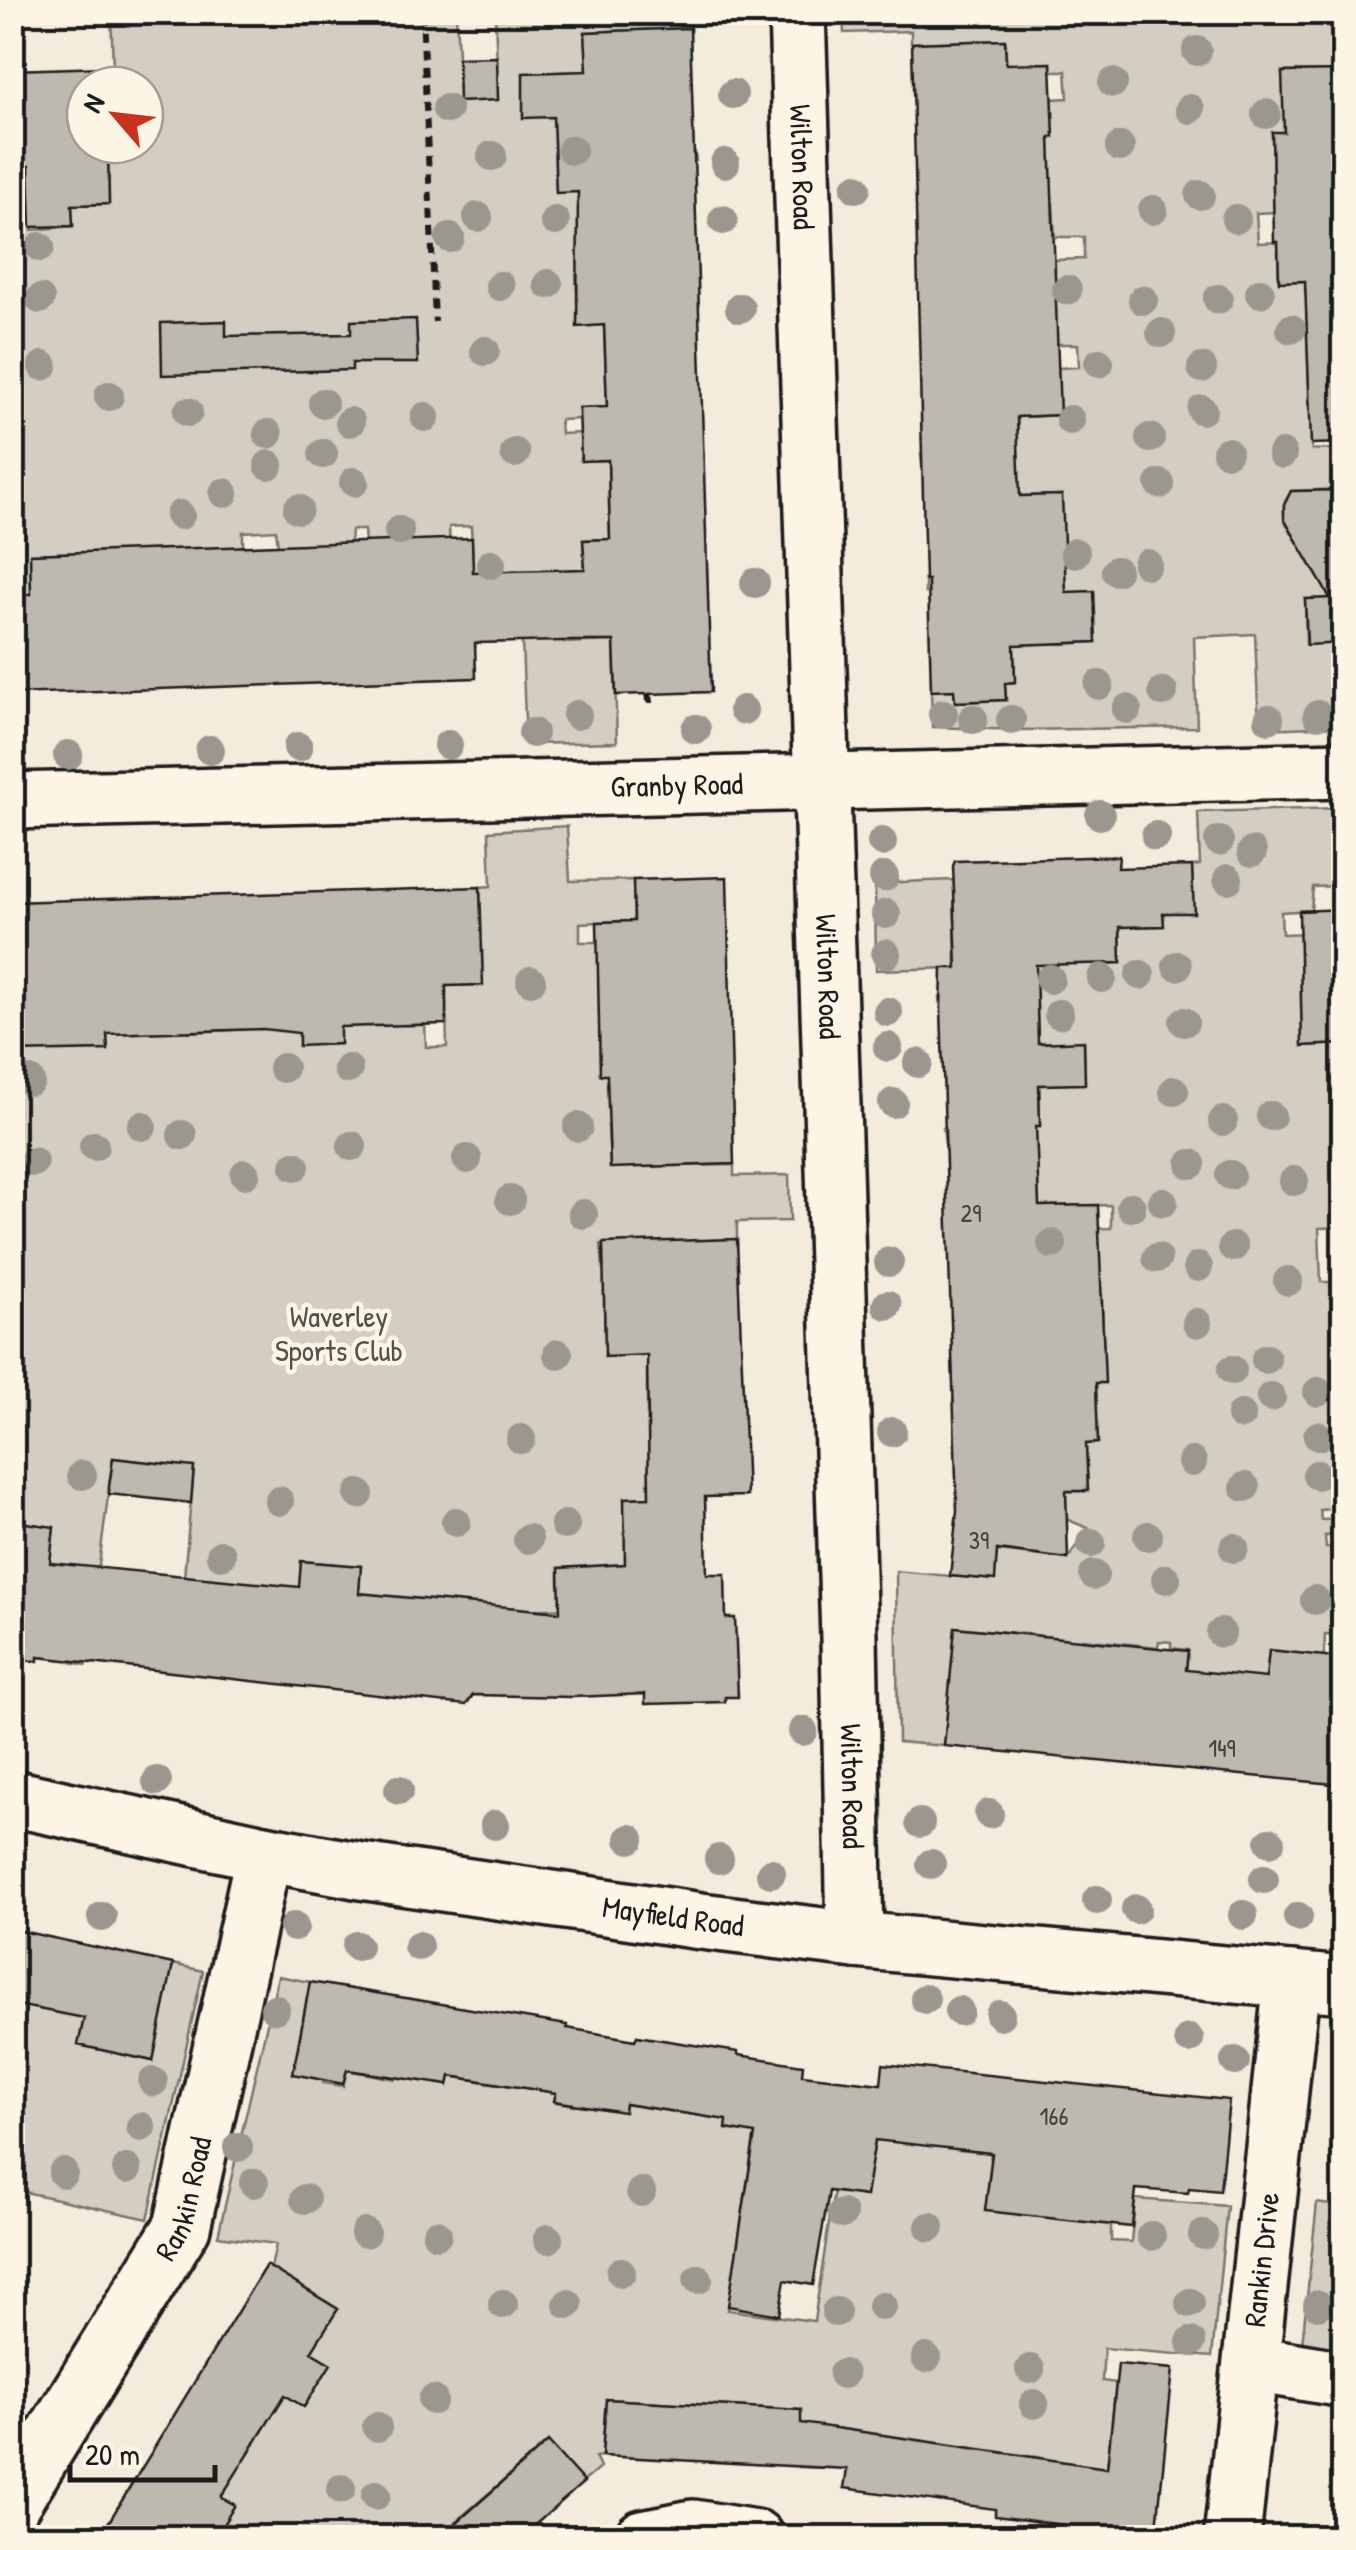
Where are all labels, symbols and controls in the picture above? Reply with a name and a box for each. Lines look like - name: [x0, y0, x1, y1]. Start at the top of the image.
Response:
- north arrow: [65, 65, 165, 165]
- text: N: [73, 88, 113, 119]
- street label: Wilton Road: [781, 104, 825, 230]
- street label: Granby Road: [610, 763, 744, 806]
- street label: Wilton Road: [807, 913, 851, 1040]
- house number: 29: [961, 1196, 981, 1230]
- park label: Waverley Sports Club: [275, 1296, 403, 1370]
- house number: 39: [969, 1523, 989, 1557]
- street label: Wilton Road: [832, 1723, 874, 1849]
- house number: 149: [1208, 1731, 1236, 1765]
- street label: Mayfield Road: [600, 1886, 746, 1945]
- house number: 166: [1039, 2099, 1069, 2133]
- street label: Rankin Road: [145, 2133, 220, 2268]
- street label: Rankin Drive: [1234, 2190, 1288, 2329]
- scale bar: [70, 2420, 215, 2482]
- text: 20 m: [85, 2434, 140, 2474]

